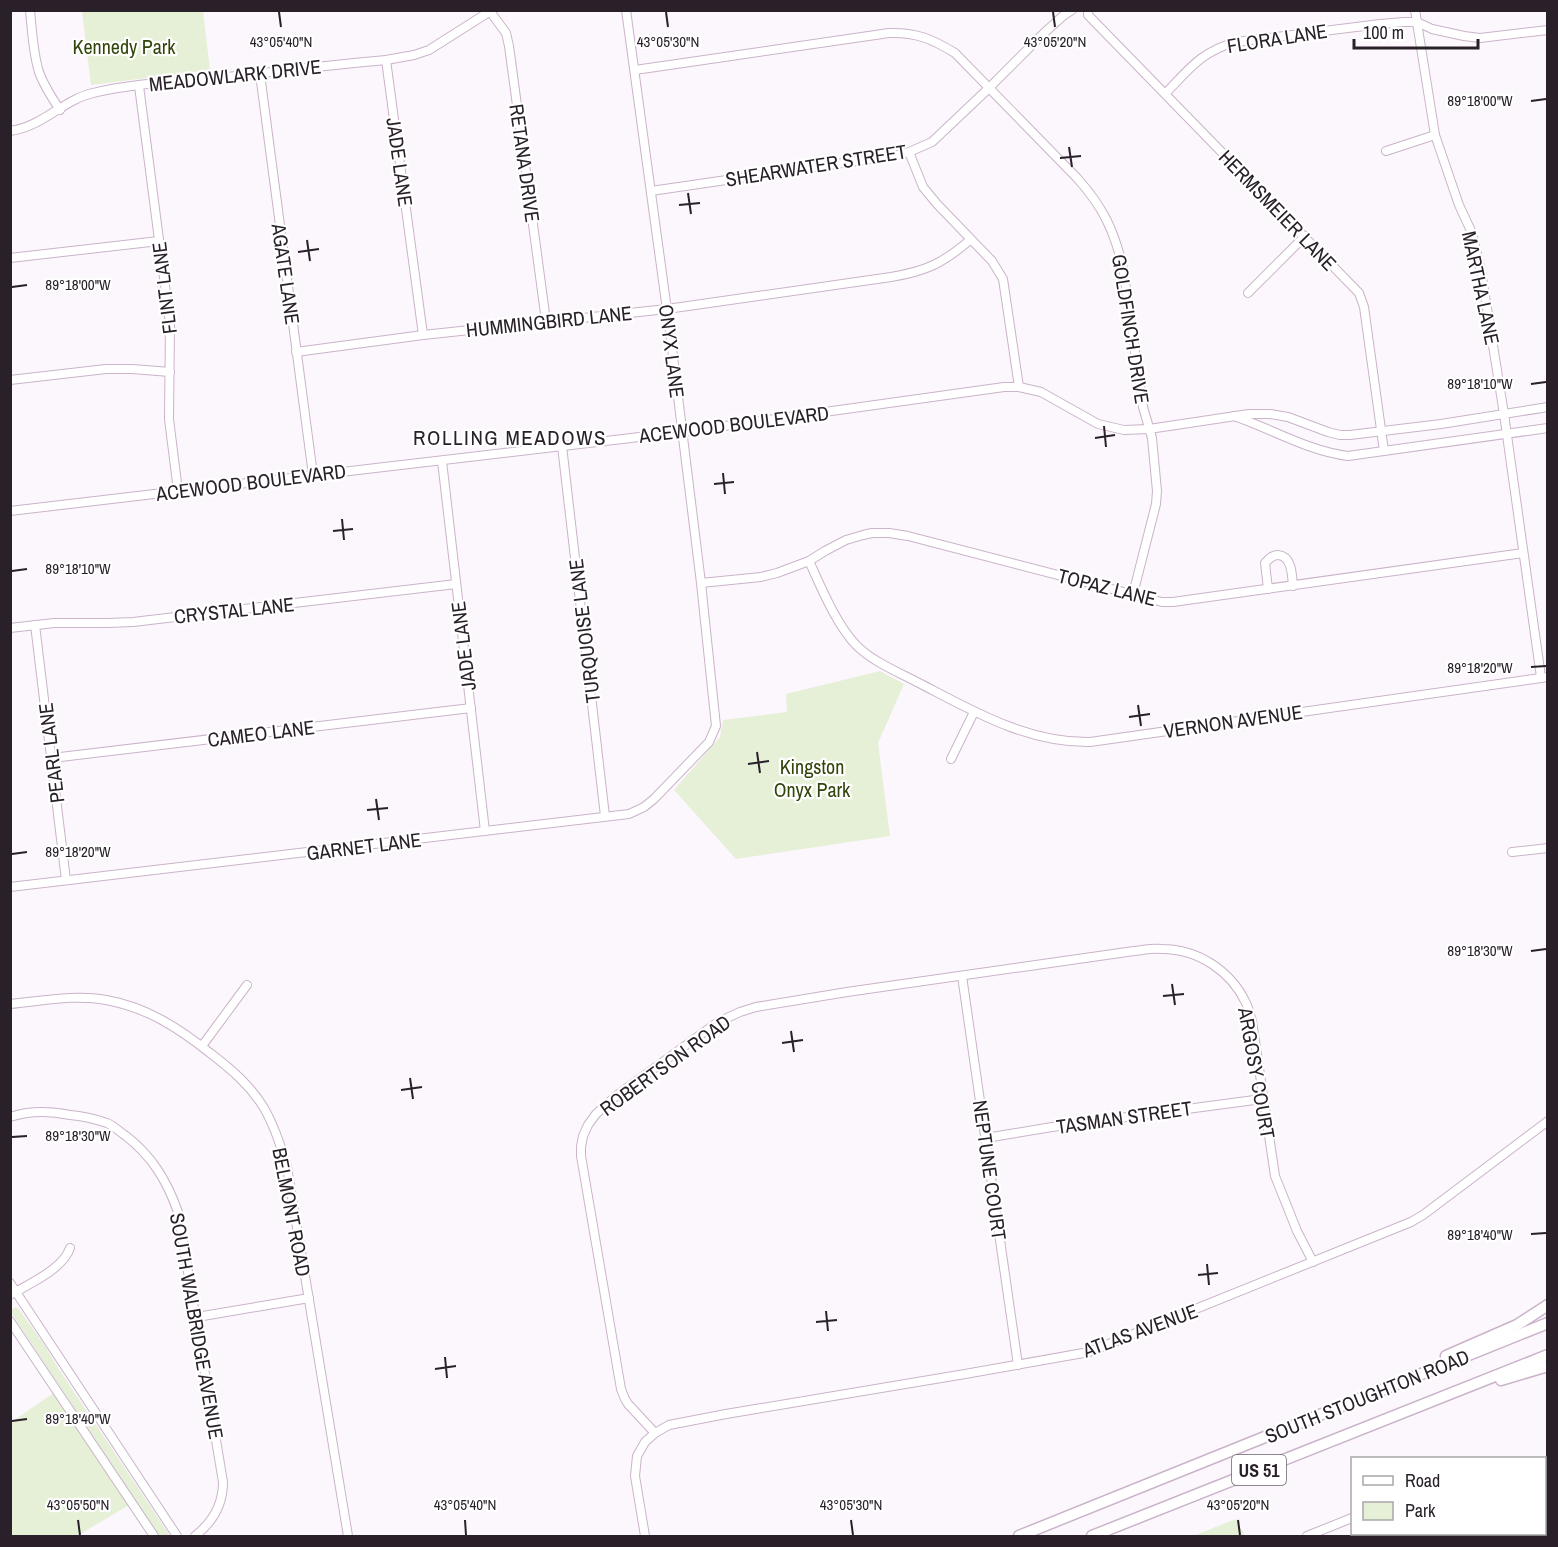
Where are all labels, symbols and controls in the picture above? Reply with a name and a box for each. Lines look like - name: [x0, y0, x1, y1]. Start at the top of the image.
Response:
- scale bar: [1354, 12, 1478, 50]
- street label: FLORA LANE: [1225, 17, 1329, 59]
- text: 100 m: [1363, 20, 1404, 45]
- text: 43°05'40"N: [250, 31, 312, 52]
- text: 43°05'30"N: [637, 31, 699, 52]
- text: 43°05'20"N: [1024, 31, 1086, 52]
- park label: Kennedy Park: [72, 33, 176, 60]
- street label: MEADOWLARK DRIVE: [147, 53, 323, 97]
- text: 89°18'00"W: [1447, 90, 1513, 111]
- street label: RETANA DRIVE: [503, 102, 547, 224]
- street label: JADE LANE: [380, 116, 420, 208]
- street label: SHEARWATER STREET: [724, 137, 908, 193]
- street label: HERMSMEIER LANE: [1213, 144, 1343, 276]
- street label: AGATE LANE: [265, 221, 306, 326]
- street label: MARTHA LANE: [1456, 229, 1506, 347]
- street label: FLINT LANE: [145, 240, 183, 336]
- street label: GOLDFINCH DRIVE: [1106, 252, 1156, 406]
- text: 89°18'00"W: [45, 274, 111, 295]
- street label: HUMMINGBIRD LANE: [465, 299, 633, 343]
- street label: ONYX LANE: [653, 303, 691, 399]
- text: 89°18'10"W: [1447, 373, 1513, 394]
- street label: ACEWOOD BOULEVARD: [637, 399, 830, 449]
- district label: ROLLING MEADOWS: [413, 423, 607, 452]
- street label: ACEWOOD BOULEVARD: [154, 457, 347, 507]
- street label: TURQUOISE LANE: [562, 557, 606, 705]
- text: 89°18'10"W: [45, 558, 111, 579]
- street label: TOPAZ LANE: [1055, 562, 1159, 612]
- street label: CRYSTAL LANE: [172, 590, 296, 630]
- street label: JADE LANE: [444, 600, 482, 692]
- text: 89°18'20"W: [1447, 657, 1513, 678]
- street label: VERNON AVENUE: [1162, 698, 1304, 744]
- street label: PEARL LANE: [31, 701, 71, 805]
- street label: CAMEO LANE: [206, 713, 316, 753]
- park label: Kingston Onyx Park: [774, 753, 851, 803]
- street label: GARNET LANE: [305, 826, 423, 866]
- text: 89°18'20"W: [45, 841, 111, 862]
- text: 89°18'30"W: [1447, 940, 1513, 961]
- street label: ARGOSY COURT: [1232, 1004, 1282, 1141]
- street label: ROBERTSON ROAD: [594, 1008, 736, 1122]
- street label: TASMAN STREET: [1055, 1094, 1193, 1140]
- street label: NEPTUNE COURT: [967, 1098, 1013, 1242]
- text: 89°18'30"W: [45, 1125, 111, 1146]
- street label: BELMONT ROAD: [266, 1145, 318, 1279]
- street label: SOUTH WALBRIDGE AVENUE: [164, 1211, 230, 1441]
- text: 89°18'40"W: [1447, 1224, 1513, 1245]
- street label: ATLAS AVENUE: [1078, 1297, 1201, 1364]
- street label: SOUTH STOUGHTON ROAD: [1261, 1343, 1473, 1449]
- text: 89°18'40"W: [45, 1408, 111, 1429]
- road number: US 51: [1232, 1455, 1286, 1485]
- legend: [1351, 1457, 1546, 1535]
- text: Road: [1405, 1468, 1440, 1493]
- text: 43°05'50"N: [47, 1494, 109, 1515]
- text: 43°05'40"N: [434, 1494, 496, 1515]
- text: 43°05'30"N: [820, 1494, 882, 1515]
- text: 43°05'20"N: [1207, 1494, 1269, 1515]
- text: Park: [1405, 1498, 1436, 1523]

